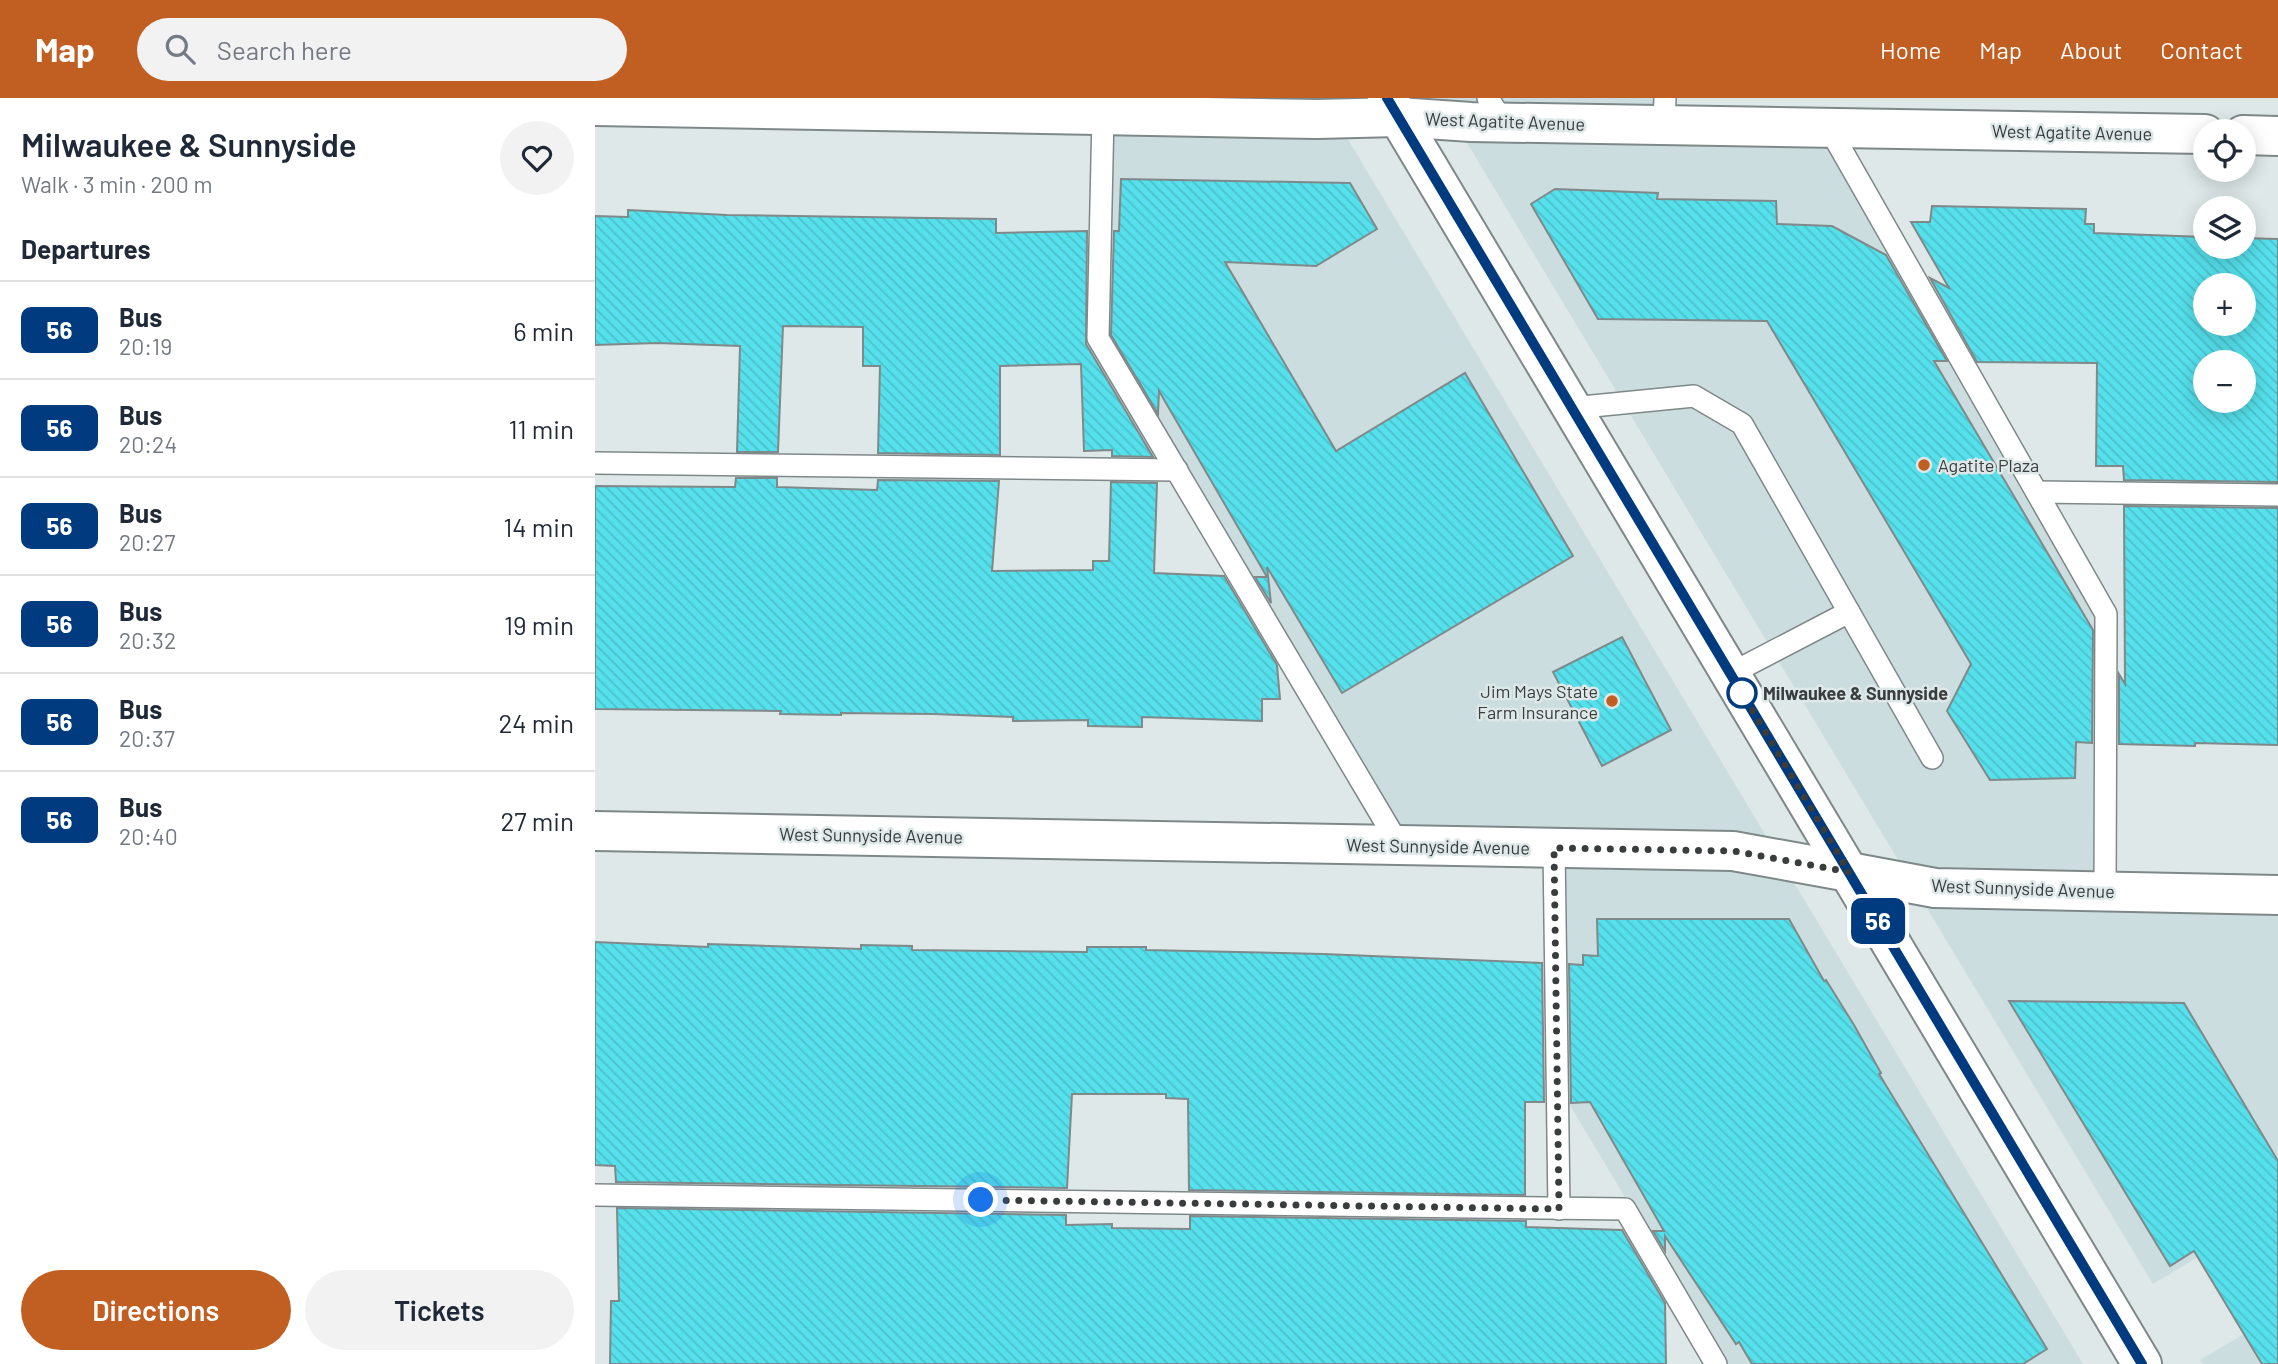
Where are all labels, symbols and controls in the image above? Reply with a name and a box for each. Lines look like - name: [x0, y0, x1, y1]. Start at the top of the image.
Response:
- search box: [137, 18, 627, 81]
- text: Map: [35, 29, 95, 69]
- icon: search: [161, 30, 199, 68]
- text: Search here: [217, 34, 352, 65]
- text: Home: [1880, 35, 1941, 64]
- text: Map: [1979, 35, 2022, 64]
- text: About: [2060, 35, 2122, 64]
- text: Contact: [2160, 35, 2243, 64]
- street label: West Agatite Avenue: [1425, 107, 1585, 135]
- map controls: [2193, 119, 2256, 413]
- button: locate: [2193, 119, 2256, 182]
- street label: West Agatite Avenue: [1992, 120, 2152, 144]
- button: heart: [500, 121, 574, 195]
- text: Milwaukee & Sunnyside: [21, 124, 357, 164]
- text: Walk · 3 min · 200 m: [21, 170, 212, 198]
- button: layers: [2193, 196, 2256, 259]
- text: Departures: [21, 233, 151, 264]
- button: +: [2193, 273, 2256, 336]
- text: Bus: [119, 301, 162, 332]
- text: 56: [47, 315, 72, 344]
- text: 6 min: [513, 315, 574, 346]
- text: 20:19: [119, 332, 172, 360]
- button: −: [2193, 350, 2256, 413]
- text: Bus: [119, 399, 162, 430]
- text: 56: [47, 413, 72, 442]
- text: 11 min: [508, 413, 574, 444]
- text: 20:24: [119, 430, 177, 458]
- place label: Agatite Plaza: [1938, 454, 2039, 476]
- marker: Agatite Plaza: [1916, 457, 1932, 473]
- text: Bus: [119, 497, 162, 528]
- text: 56: [47, 511, 72, 540]
- text: 14 min: [503, 511, 574, 542]
- text: 20:27: [119, 528, 175, 556]
- text: Bus: [119, 595, 162, 626]
- text: 56: [47, 609, 72, 638]
- text: 19 min: [504, 609, 574, 640]
- text: 20:32: [119, 626, 176, 654]
- marker: Milwaukee & Sunnyside: [1727, 678, 1757, 708]
- place label: Jim Mays State Farm Insurance: [1477, 680, 1598, 723]
- place label: Milwaukee & Sunnyside: [1763, 682, 1948, 704]
- text: Bus: [119, 693, 162, 724]
- marker: Jim Mays State Farm Insurance: [1604, 693, 1620, 709]
- text: 56: [47, 707, 72, 736]
- text: 24 min: [498, 707, 574, 738]
- text: 20:37: [119, 724, 175, 752]
- text: Bus: [119, 791, 162, 822]
- text: 56: [47, 805, 72, 834]
- text: 27 min: [500, 805, 574, 836]
- text: 20:40: [119, 822, 178, 850]
- street label: West Sunnyside Avenue: [779, 822, 963, 848]
- street label: West Sunnyside Avenue: [1346, 833, 1530, 859]
- street label: West Sunnyside Avenue: [1931, 874, 2115, 902]
- line badge: 56: [1847, 898, 1909, 944]
- text: 56: [1865, 906, 1891, 935]
- your location: [963, 1182, 998, 1217]
- button: Directions: [21, 1270, 291, 1350]
- button: Tickets: [305, 1270, 574, 1350]

